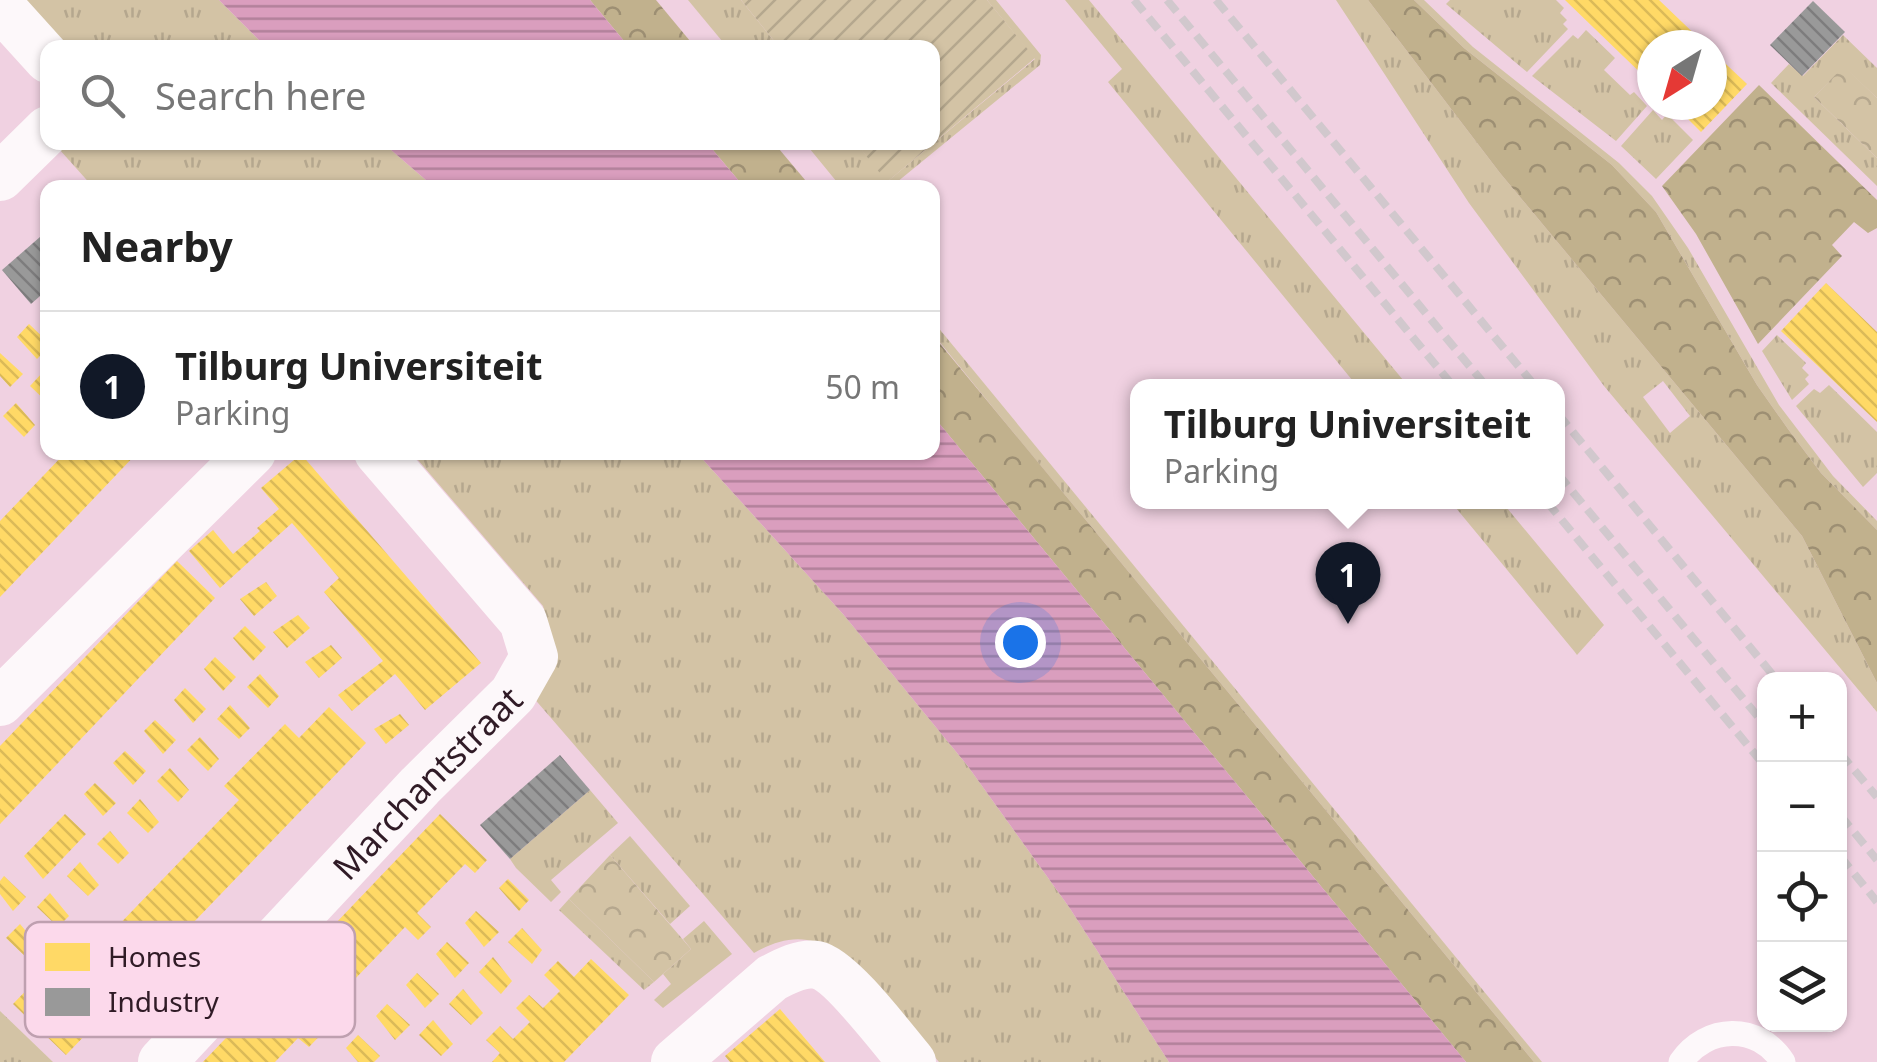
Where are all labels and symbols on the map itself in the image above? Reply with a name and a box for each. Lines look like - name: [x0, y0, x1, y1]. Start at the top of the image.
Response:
- north arrow: [1637, 30, 1727, 120]
- pin: 1: [1316, 542, 1380, 624]
- your location: [995, 617, 1046, 668]
- street label: Marchantstraat: [321, 675, 531, 889]
- legend: [25, 922, 355, 1037]
- text: Homes: [108, 937, 201, 975]
- text: Industry: [108, 982, 219, 1020]

